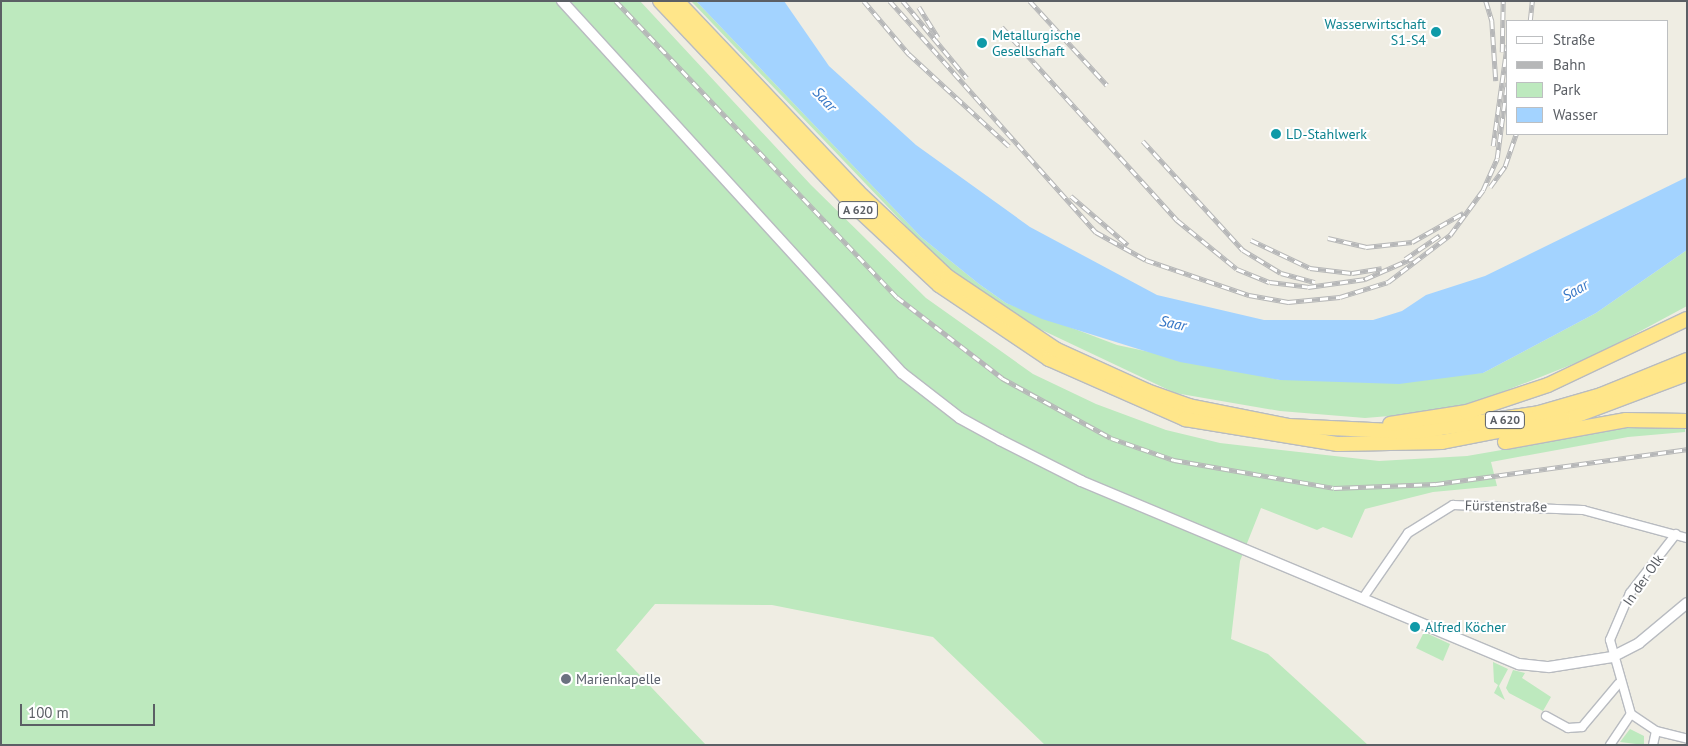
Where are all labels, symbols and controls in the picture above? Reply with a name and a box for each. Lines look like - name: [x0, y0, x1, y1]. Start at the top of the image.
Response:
- place label: Wasserwirtschaft S1-S4: [1325, 16, 1426, 48]
- legend: [1506, 20, 1668, 135]
- marker: Wasserwirtschaft S1-S4: [1430, 26, 1442, 38]
- place label: Metallurgische Gesellschaft: [992, 27, 1081, 59]
- text: Straße: [1553, 30, 1595, 49]
- marker: Metallurgische Gesellschaft: [976, 37, 988, 49]
- text: Bahn: [1553, 55, 1586, 74]
- text: Park: [1553, 80, 1581, 99]
- water label: Saar: [809, 83, 841, 115]
- text: Wasser: [1553, 105, 1598, 124]
- place label: LD-Stahlwerk: [1286, 126, 1367, 142]
- marker: LD-Stahlwerk: [1270, 128, 1282, 140]
- road number: A 620: [837, 200, 879, 220]
- water label: Saar: [1559, 275, 1591, 305]
- water label: Saar: [1158, 311, 1188, 335]
- road number: A 620: [1484, 410, 1526, 430]
- street label: Fürstenstraße: [1465, 497, 1547, 515]
- street label: In der Olk: [1619, 551, 1667, 609]
- place label: Alfred Köcher: [1425, 619, 1506, 635]
- marker: Alfred Köcher: [1409, 621, 1421, 633]
- place label: Marienkapelle: [576, 671, 661, 687]
- marker: Marienkapelle: [560, 673, 572, 685]
- scale bar: [22, 694, 158, 726]
- text: 100 m: [28, 703, 69, 722]

